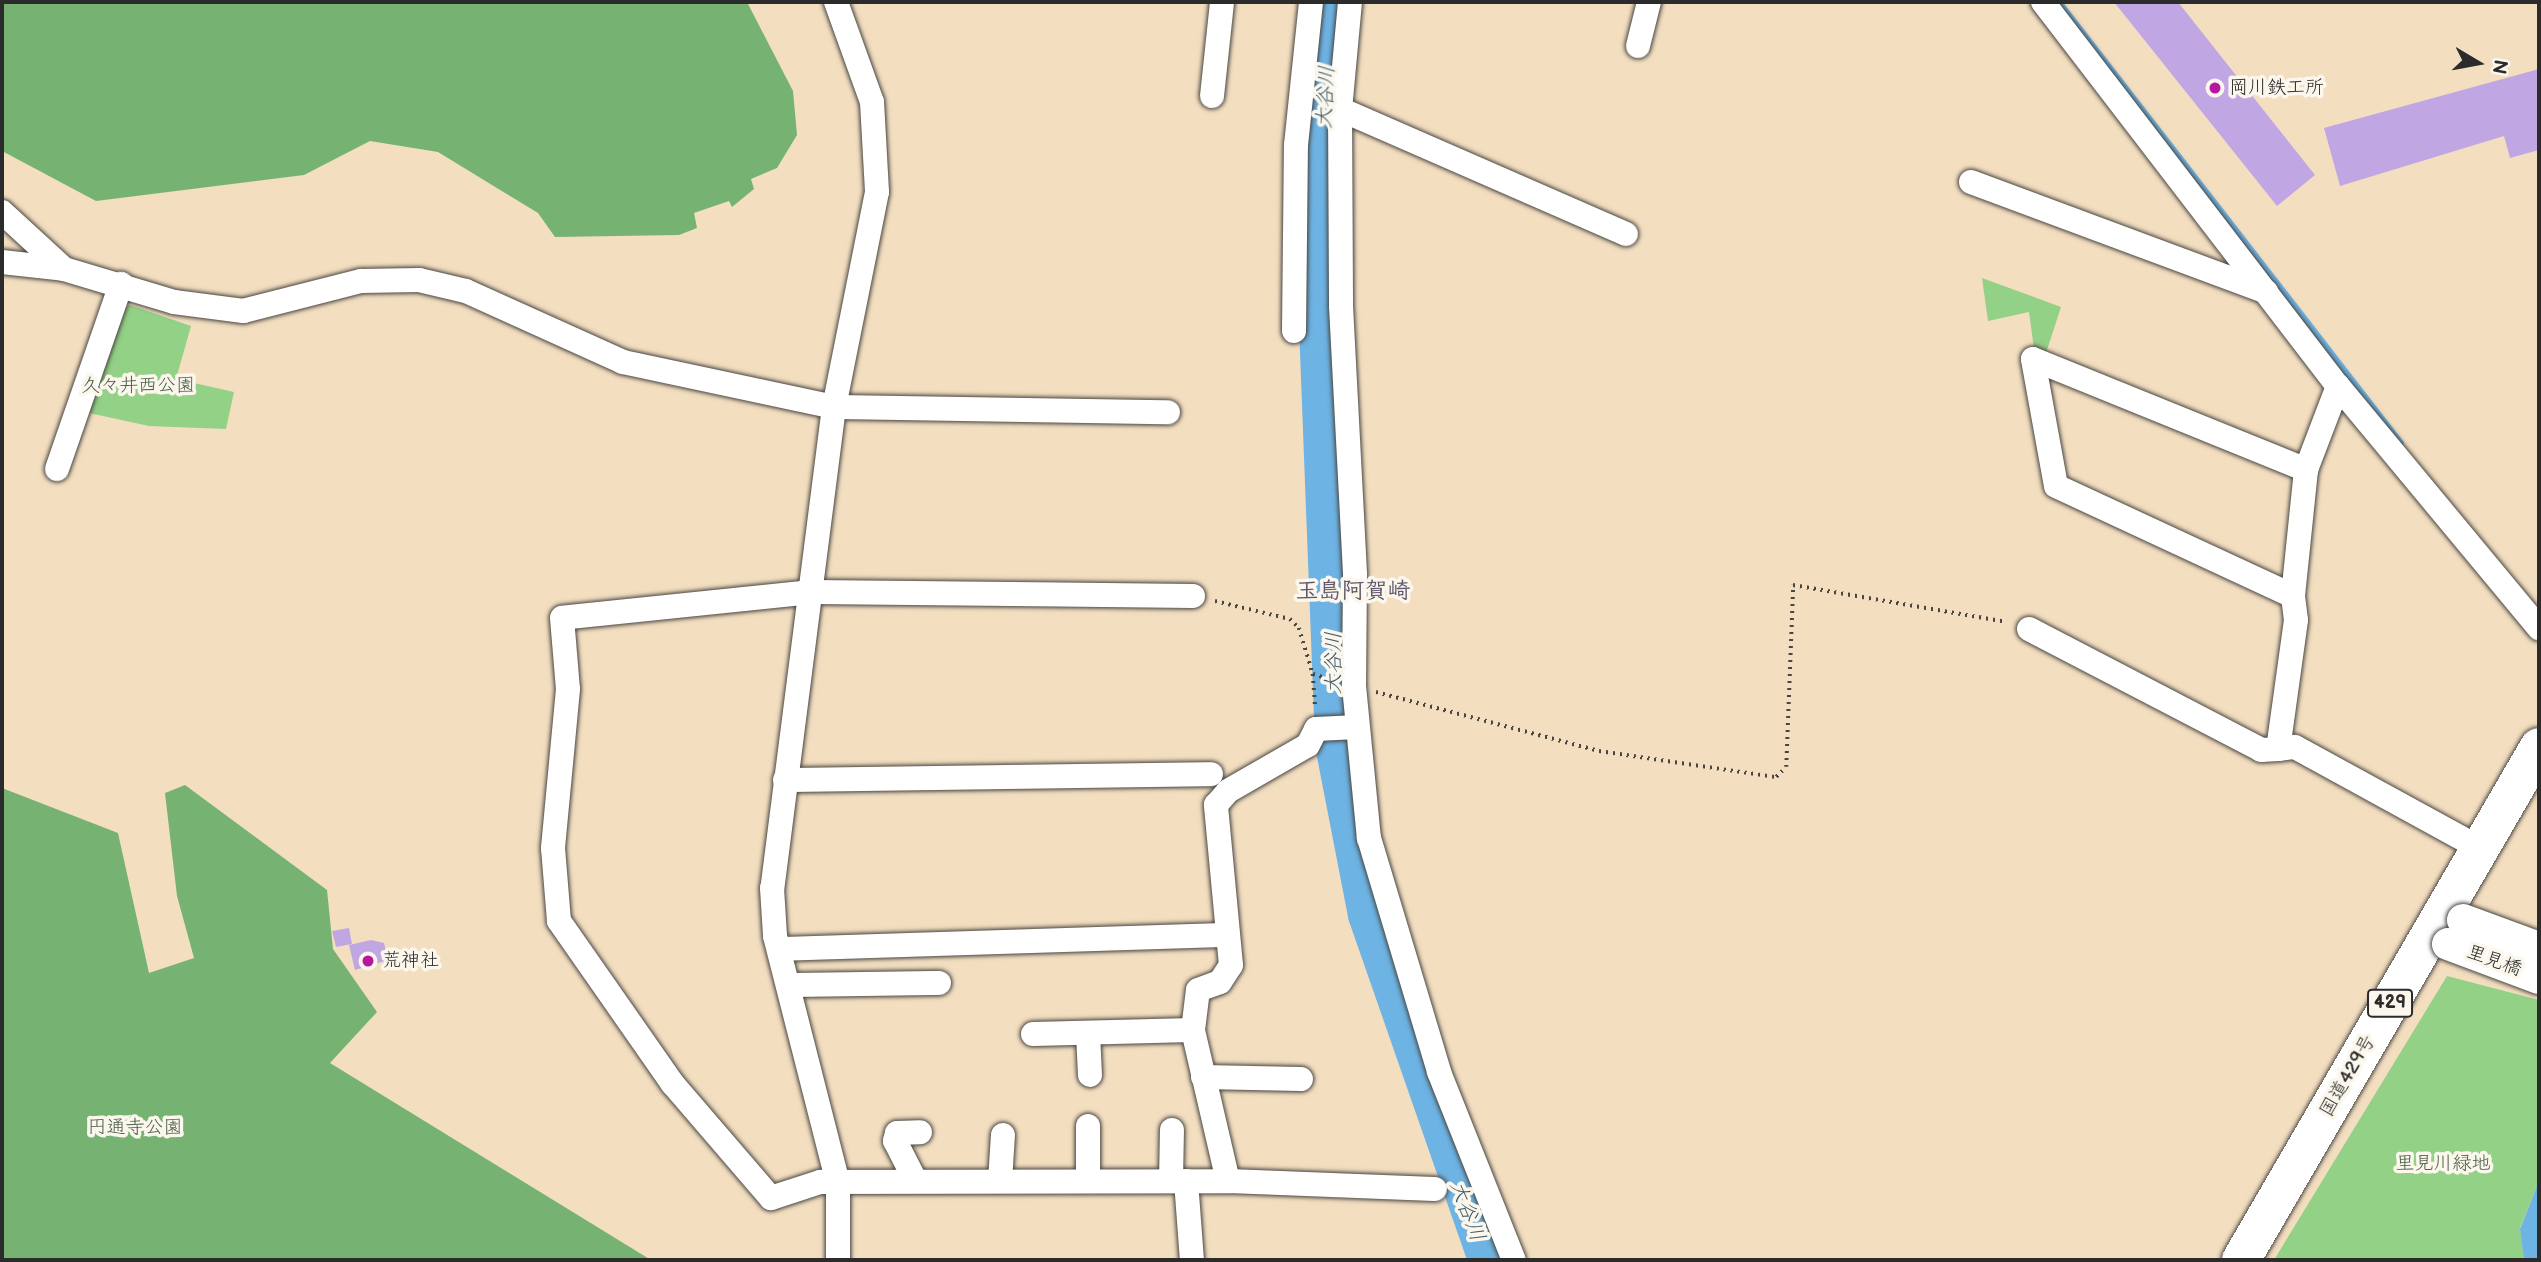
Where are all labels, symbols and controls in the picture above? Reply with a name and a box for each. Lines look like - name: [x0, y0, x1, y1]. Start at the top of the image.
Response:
- north arrow: [2443, 28, 2513, 98]
- text: N: [2487, 58, 2512, 76]
- water label: 大谷川: [1312, 65, 1340, 129]
- place label: 岡川鉄工所: [2229, 77, 2324, 99]
- marker: 岡川鉄工所: [2207, 80, 2223, 96]
- park label: 久々井西公園: [81, 375, 195, 397]
- district label: 玉島阿賀崎: [1296, 577, 1410, 605]
- water label: 大谷川: [1321, 632, 1347, 694]
- street label: 里見橋: [2463, 941, 2525, 981]
- place label: 荒神社: [382, 950, 439, 972]
- marker: 荒神社: [360, 953, 376, 969]
- road number: 429: [2366, 988, 2414, 1018]
- street label: 国道429号: [2315, 1031, 2381, 1121]
- park label: 円通寺公園: [88, 1117, 182, 1139]
- park label: 里見川緑地: [2396, 1153, 2490, 1175]
- water label: 大谷川: [1444, 1177, 1490, 1245]

